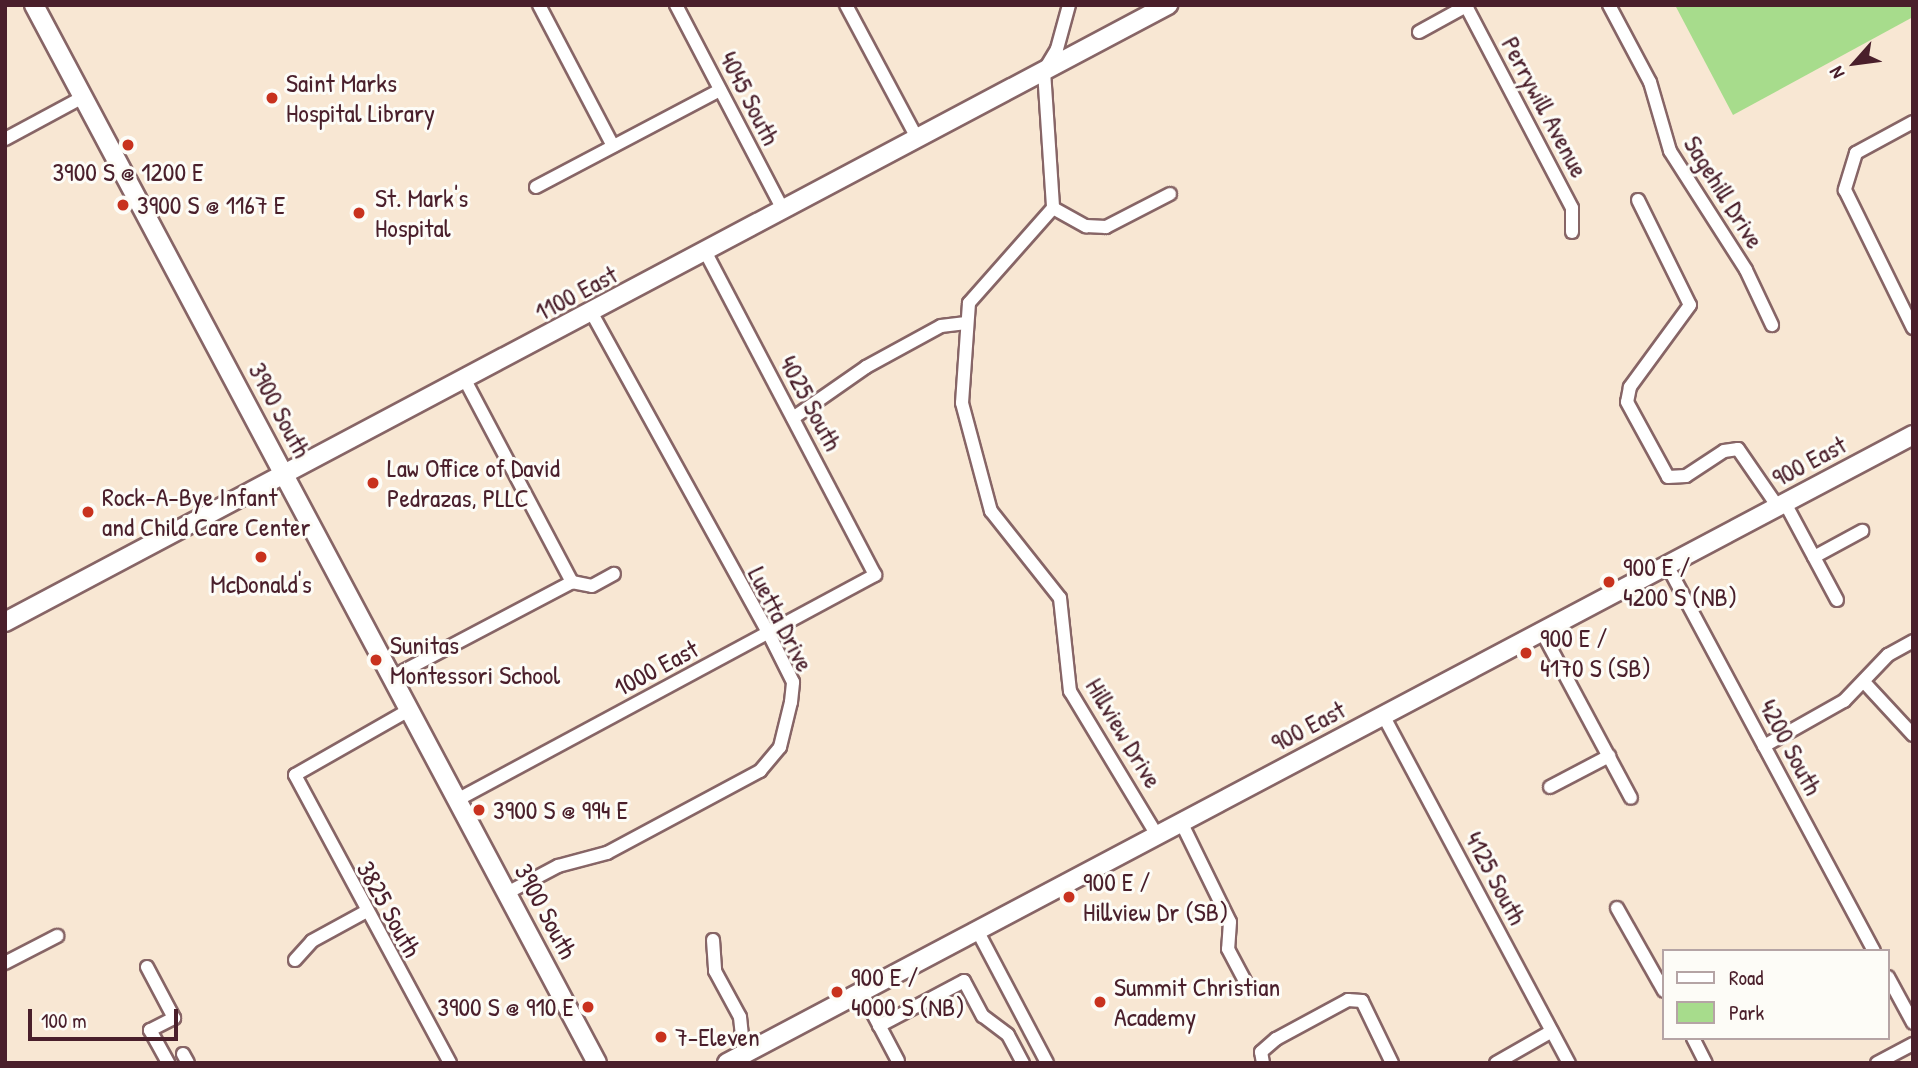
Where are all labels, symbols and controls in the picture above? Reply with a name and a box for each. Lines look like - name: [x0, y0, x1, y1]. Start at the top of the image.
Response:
- north arrow: [1820, 28, 1890, 98]
- street label: Perrywill Avenue: [1495, 31, 1595, 183]
- street label: 4045 South: [713, 46, 787, 150]
- text: N: [1823, 62, 1850, 83]
- place label: Saint Marks Hospital Library: [286, 67, 435, 128]
- marker: Saint Marks Hospital Library: [264, 90, 280, 106]
- street label: Sagehill Drive: [1677, 130, 1771, 254]
- marker: 3900 S @ 1200 E: [120, 137, 136, 153]
- place label: 3900 S @ 1200 E: [52, 156, 204, 188]
- place label: St. Mark's Hospital: [375, 182, 468, 244]
- place label: 3900 S @ 1167 E: [137, 189, 285, 221]
- marker: 3900 S @ 1167 E: [115, 197, 131, 213]
- marker: St. Mark's Hospital: [349, 203, 369, 223]
- street label: 1100 East: [529, 258, 623, 328]
- street label: 4025 South: [773, 350, 849, 456]
- street label: 3900 South: [242, 357, 318, 463]
- street label: 900 East: [1767, 429, 1851, 493]
- place label: Law Office of David Pedrazas, PLLC: [387, 452, 560, 514]
- marker: Law Office of David Pedrazas, PLLC: [365, 475, 381, 491]
- place label: Rock-A-Bye Infant and Child Care Center: [102, 481, 311, 542]
- marker: Rock-A-Bye Infant and Child Care Center: [80, 504, 96, 520]
- marker: McDonald's: [253, 549, 269, 565]
- place label: 900 E / 4200 S (NB): [1623, 551, 1737, 612]
- street label: Luetta Drive: [741, 561, 821, 677]
- place label: McDonald's: [210, 568, 312, 600]
- marker: 900 E / 4200 S (NB): [1601, 574, 1617, 590]
- place label: 900 E / 4170 S (SB): [1540, 622, 1651, 684]
- place label: Sunitas Montessori School: [390, 629, 560, 690]
- street label: 1000 East: [609, 633, 703, 703]
- marker: 900 E / 4170 S (SB): [1518, 645, 1534, 661]
- marker: Sunitas Montessori School: [368, 652, 384, 668]
- street label: Hillview Drive: [1079, 672, 1169, 794]
- street label: 900 East: [1266, 694, 1350, 758]
- street label: 4200 South: [1753, 694, 1829, 800]
- place label: 3900 S @ 994 E: [493, 794, 628, 826]
- marker: 3900 S @ 994 E: [471, 802, 487, 818]
- street label: 4125 South: [1459, 826, 1533, 930]
- street label: 3825 South: [350, 856, 428, 962]
- street label: 3900 South: [508, 858, 584, 964]
- place label: 900 E / Hillview Dr (SB): [1083, 866, 1228, 928]
- marker: 900 E / Hillview Dr (SB): [1061, 889, 1077, 905]
- legend: [1662, 949, 1890, 1040]
- place label: 900 E / 4000 S (NB): [851, 961, 965, 1023]
- text: Road: [1729, 963, 1763, 992]
- place label: Summit Christian Academy: [1114, 971, 1280, 1032]
- marker: 900 E / 4000 S (NB): [829, 984, 845, 1000]
- place label: 3900 S @ 910 E: [437, 991, 574, 1023]
- marker: Summit Christian Academy: [1092, 994, 1108, 1010]
- scale bar: [32, 995, 182, 1038]
- text: Park: [1729, 998, 1764, 1027]
- marker: 3900 S @ 910 E: [580, 999, 596, 1015]
- text: 100 m: [41, 1006, 87, 1035]
- place label: 7-Eleven: [675, 1021, 760, 1053]
- marker: 7-Eleven: [653, 1029, 669, 1045]

